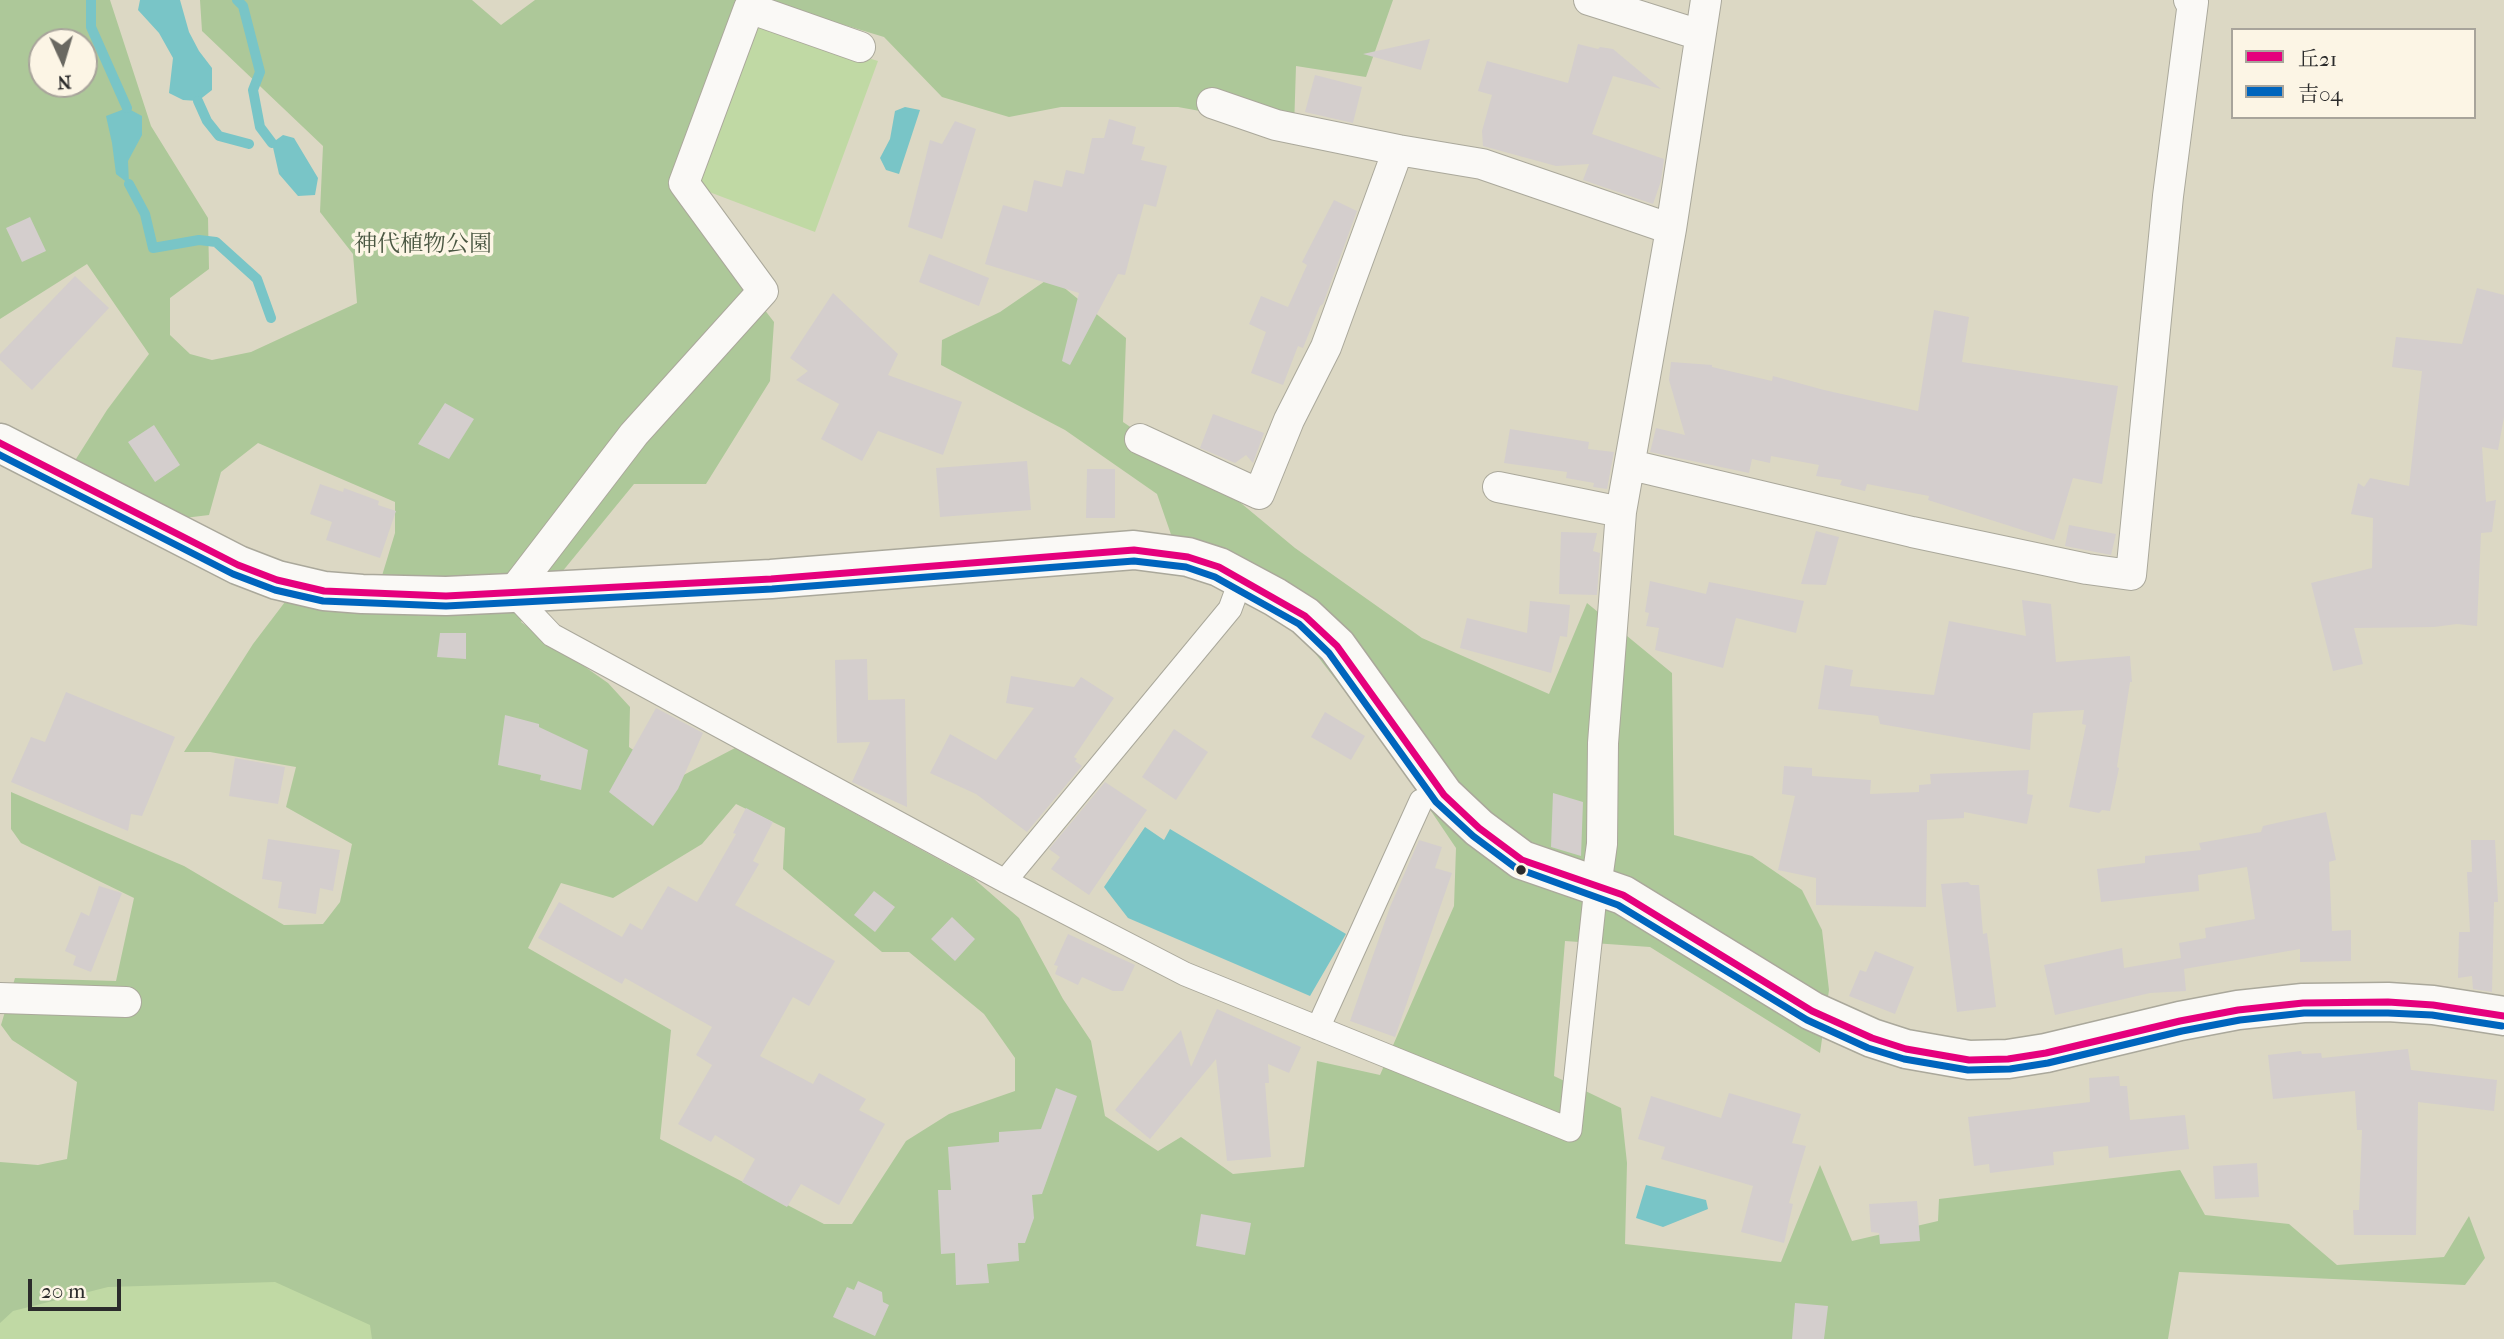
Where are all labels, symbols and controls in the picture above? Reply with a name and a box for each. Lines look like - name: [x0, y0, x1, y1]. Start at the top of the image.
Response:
- north arrow: [28, 28, 98, 98]
- legend: [2231, 28, 2476, 119]
- text: 丘21: [2298, 47, 2337, 71]
- text: N: [56, 70, 72, 93]
- text: 吉04: [2298, 82, 2343, 106]
- park label: 神代植物公園: [354, 231, 492, 259]
- unlabelled marker: [1514, 863, 1528, 877]
- scale bar: [32, 1266, 124, 1310]
- text: 20 m: [41, 1279, 85, 1303]

